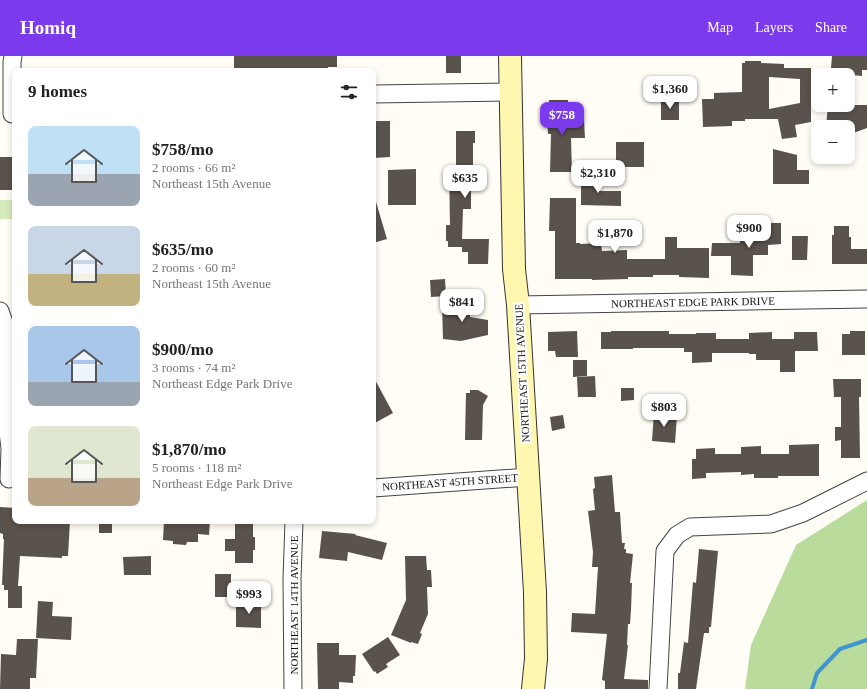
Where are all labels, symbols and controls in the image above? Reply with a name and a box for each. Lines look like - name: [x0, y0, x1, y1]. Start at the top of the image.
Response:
- text: Homiq: [20, 17, 76, 38]
- text: Map: [707, 20, 733, 35]
- text: Layers: [755, 20, 793, 35]
- text: Share: [815, 20, 847, 35]
- map controls: [811, 68, 855, 164]
- button: +: [811, 68, 855, 112]
- pin: $1,360: [637, 76, 703, 110]
- icon: filters: [338, 81, 360, 103]
- text: $1,360: [652, 81, 688, 96]
- text: 9 homes: [28, 82, 87, 101]
- pin: $758: [538, 102, 586, 136]
- text: $758: [549, 107, 575, 122]
- button: −: [811, 120, 855, 164]
- text: $758/mo: [152, 140, 213, 159]
- icon: home: [60, 142, 108, 190]
- text: 2 rooms · 66 m²: [152, 160, 235, 175]
- pin: $2,310: [565, 160, 631, 194]
- pin: $635: [441, 165, 489, 199]
- text: $2,310: [580, 165, 616, 180]
- text: $635: [452, 170, 478, 185]
- text: Northeast 15th Avenue: [152, 176, 271, 191]
- pin: $900: [725, 215, 773, 249]
- pin: $1,870: [582, 220, 648, 254]
- text: $900: [736, 220, 762, 235]
- text: $1,870: [597, 225, 633, 240]
- text: $635/mo: [152, 240, 213, 259]
- icon: home: [60, 242, 108, 290]
- text: 2 rooms · 60 m²: [152, 260, 235, 275]
- text: Northeast 15th Avenue: [152, 276, 271, 291]
- pin: $841: [438, 289, 486, 323]
- text: $841: [449, 294, 475, 309]
- street label: NORTHEAST EDGE PARK DRIVE: [611, 295, 775, 309]
- street label: NORTHEAST 15TH AVENUE: [512, 303, 532, 443]
- text: $900/mo: [152, 340, 213, 359]
- icon: home: [60, 342, 108, 390]
- text: 3 rooms · 74 m²: [152, 360, 235, 375]
- text: Northeast Edge Park Drive: [152, 376, 292, 391]
- pin: $803: [640, 394, 688, 428]
- text: $803: [651, 399, 677, 414]
- text: $1,870/mo: [152, 440, 226, 459]
- icon: home: [60, 442, 108, 490]
- text: 5 rooms · 118 m²: [152, 460, 241, 475]
- street label: NORTHEAST 45TH STREET: [382, 471, 519, 493]
- text: Northeast Edge Park Drive: [152, 476, 292, 491]
- street label: NORTHEAST 14TH AVENUE: [288, 535, 300, 674]
- pin: $993: [225, 581, 273, 615]
- text: $993: [236, 586, 262, 601]

